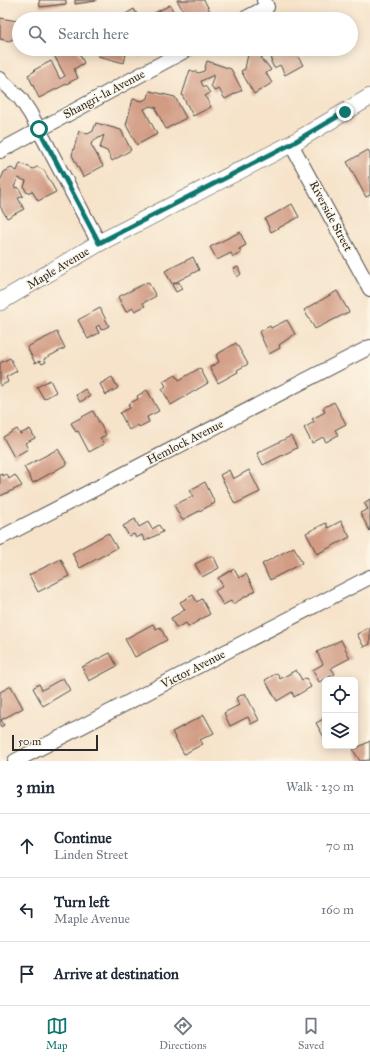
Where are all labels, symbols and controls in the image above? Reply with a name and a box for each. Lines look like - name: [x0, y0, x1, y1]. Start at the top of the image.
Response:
- search box: [12, 12, 358, 56]
- icon: search: [26, 23, 48, 45]
- text: Search here: [58, 25, 129, 43]
- street label: Shangri-la Avenue: [61, 67, 148, 122]
- route end: [336, 103, 354, 121]
- route start: [30, 120, 48, 138]
- street label: Riverside Street: [307, 178, 356, 254]
- street label: Maple Avenue: [24, 244, 92, 292]
- street label: Hemlock Avenue: [144, 417, 226, 467]
- street label: Victor Avenue: [158, 647, 227, 692]
- map controls: [322, 677, 358, 749]
- button: locate: [322, 677, 358, 713]
- button: layers: [322, 713, 358, 749]
- scale bar: [12, 733, 98, 752]
- text: 50 m: [18, 735, 41, 748]
- text: 3 min: [16, 777, 55, 798]
- text: Walk · 230 m: [286, 779, 354, 795]
- text: Continue: [54, 829, 112, 847]
- icon: ahead: [16, 835, 38, 857]
- text: 70 m: [326, 838, 354, 854]
- text: Linden Street: [54, 847, 128, 863]
- text: Turn left: [54, 893, 110, 911]
- icon: left: [16, 899, 38, 921]
- text: 160 m: [321, 902, 354, 918]
- text: Maple Avenue: [54, 911, 130, 927]
- icon: arrive: [16, 963, 38, 985]
- text: Arrive at destination: [54, 965, 179, 983]
- tab: Map: [46, 1015, 68, 1052]
- tab: Directions: [159, 1015, 207, 1052]
- tab: Saved: [298, 1015, 324, 1052]

